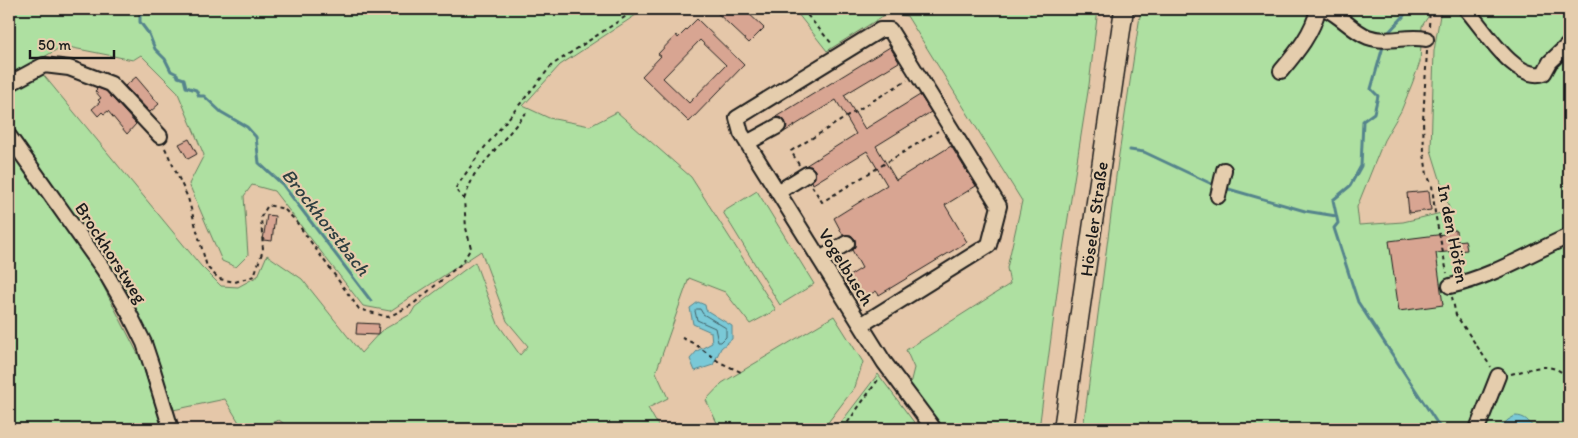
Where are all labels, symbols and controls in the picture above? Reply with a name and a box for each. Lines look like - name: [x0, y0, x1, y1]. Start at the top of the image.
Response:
- scale bar: [30, 28, 114, 60]
- text: 50 m: [38, 36, 71, 54]
- street label: Höseler Straße: [1075, 160, 1113, 278]
- water label: Brockhorstbach: [277, 164, 375, 281]
- street label: In den Höfen: [1433, 183, 1473, 286]
- street label: Brockhorstweg: [70, 198, 152, 308]
- street label: Vogelbusch: [814, 224, 879, 310]

